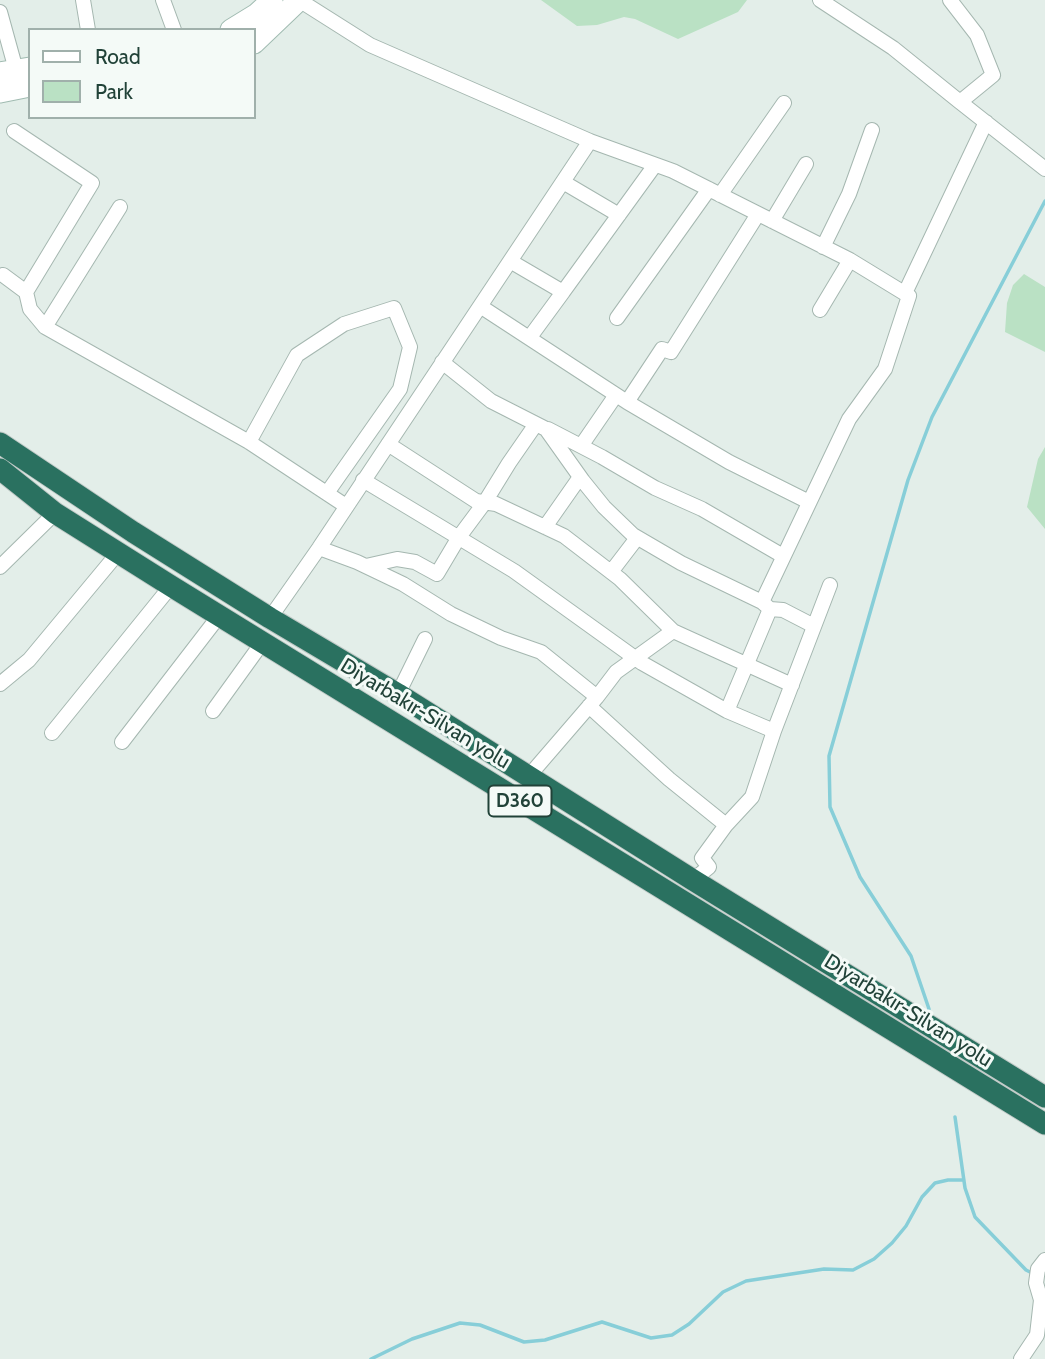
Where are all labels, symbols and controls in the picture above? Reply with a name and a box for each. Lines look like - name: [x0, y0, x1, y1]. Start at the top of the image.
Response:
- legend: [28, 28, 256, 119]
- text: Road: [95, 44, 141, 69]
- text: Park: [95, 79, 133, 104]
- street label: Diyarbakır-Silvan yolu: [336, 653, 514, 775]
- road number: D360: [489, 786, 552, 816]
- street label: Diyarbakır-Silvan yolu: [819, 949, 997, 1073]

